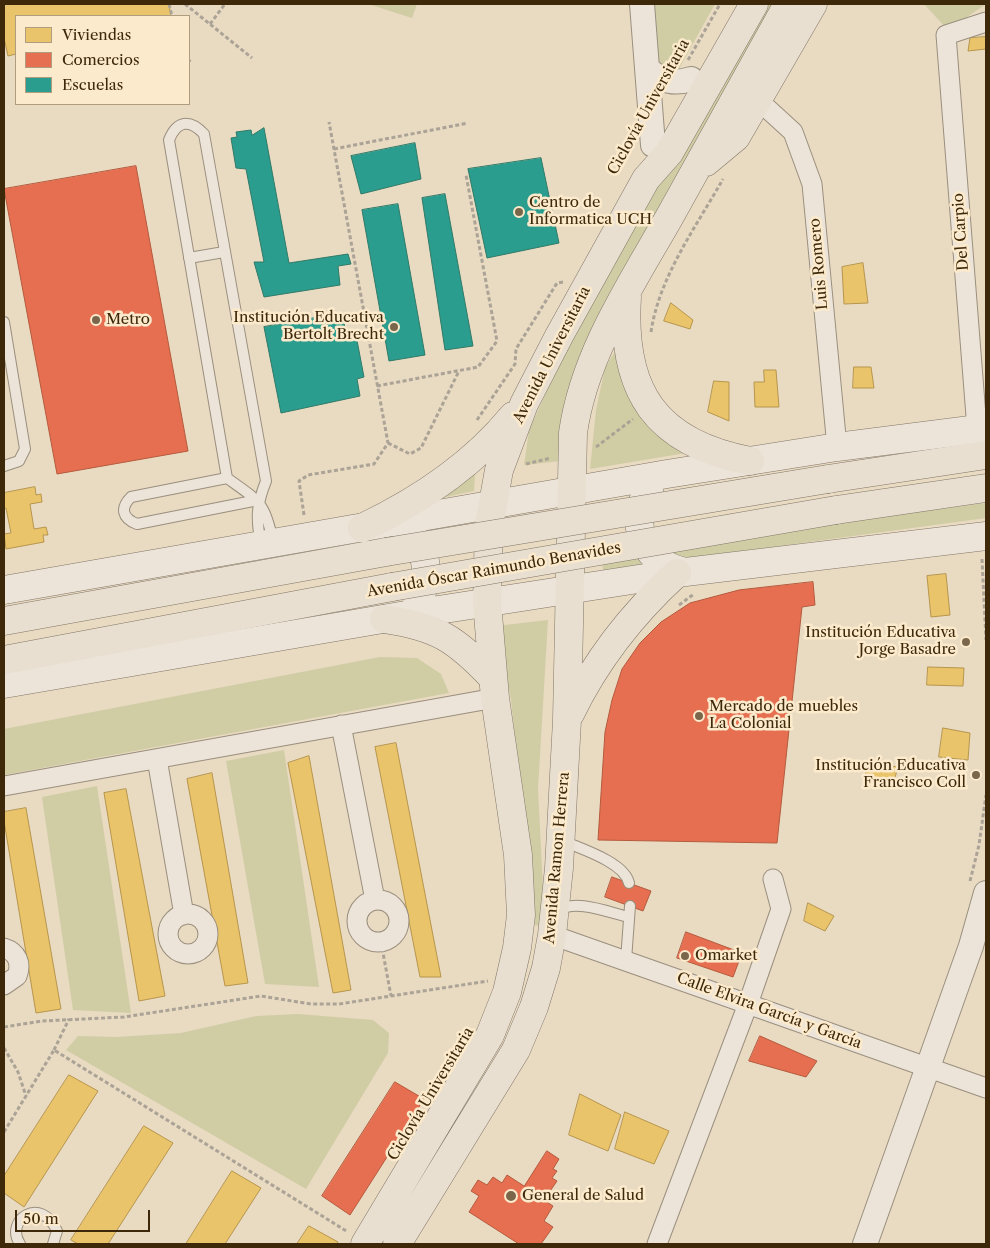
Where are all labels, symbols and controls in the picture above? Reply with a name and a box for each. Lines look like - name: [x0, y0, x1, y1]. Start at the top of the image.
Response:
- legend: [15, 15, 190, 105]
- text: Viviendas: [62, 25, 131, 44]
- street label: Ciclovía Universitaria: [604, 36, 694, 178]
- text: Comercios: [62, 50, 139, 69]
- text: Escuelas: [62, 75, 123, 94]
- street label: Del Carpio: [949, 193, 973, 271]
- place label: Centro de Informatica UCH: [529, 194, 652, 229]
- marker: Centro de Informatica UCH: [513, 206, 525, 218]
- street label: Luis Romero: [806, 217, 832, 311]
- street label: Avenida Universitaria: [510, 283, 594, 427]
- place label: Institución Educativa Bertolt Brecht: [233, 309, 384, 344]
- place label: Metro: [106, 311, 150, 329]
- marker: Metro: [90, 314, 102, 326]
- marker: Institución Educativa Bertolt Brecht: [388, 321, 400, 333]
- street label: Avenida Óscar Raimundo Benavides: [366, 539, 622, 601]
- place label: Institución Educativa Jorge Basadre: [805, 624, 956, 659]
- marker: Institución Educativa Jorge Basadre: [960, 636, 972, 648]
- place label: Mercado de muebles La Colonial: [709, 698, 858, 733]
- marker: Mercado de muebles La Colonial: [693, 710, 705, 722]
- place label: Institución Educativa Francisco Coll: [815, 757, 966, 792]
- marker: Institución Educativa Francisco Coll: [970, 769, 982, 781]
- street label: Avenida Ramon Herrera: [541, 771, 573, 945]
- place label: Omarket: [695, 947, 757, 965]
- marker: Omarket: [679, 950, 691, 962]
- street label: Calle Elvira García y García: [674, 969, 864, 1053]
- street label: Ciclovía Universitaria: [384, 1024, 478, 1164]
- place label: General de Salud: [522, 1187, 644, 1205]
- marker: General de Salud: [504, 1189, 518, 1203]
- scale bar: [18, 1200, 152, 1232]
- text: 50 m: [23, 1209, 59, 1228]

